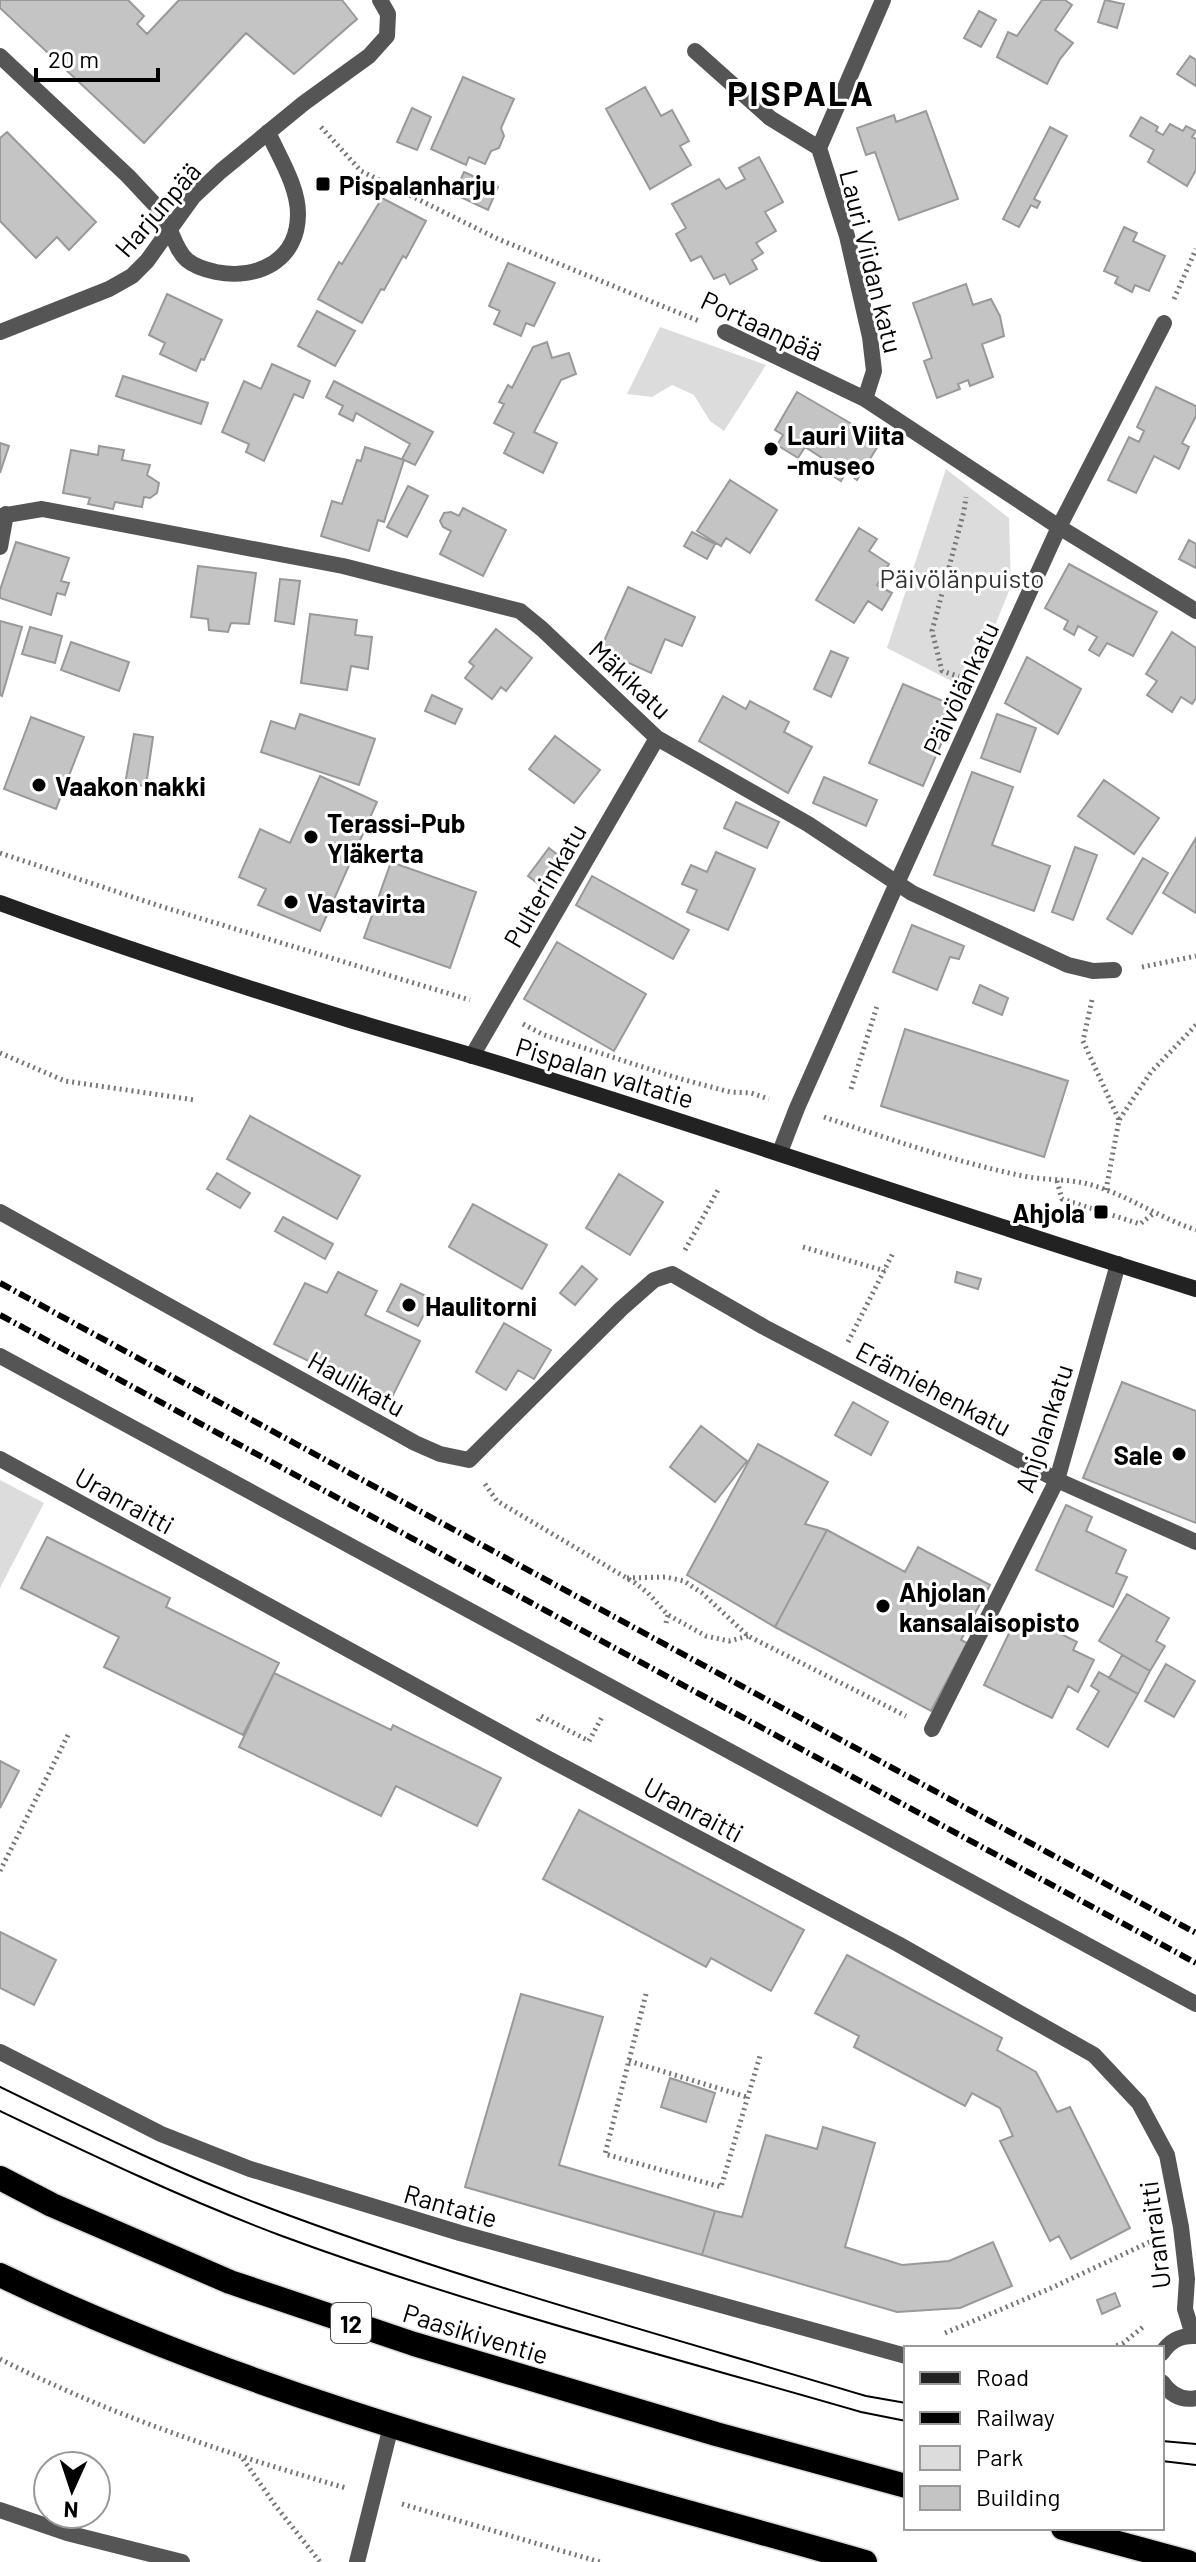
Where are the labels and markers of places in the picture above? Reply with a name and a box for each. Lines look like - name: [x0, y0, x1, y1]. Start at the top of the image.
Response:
- place label: Pispalanharju: [339, 169, 496, 200]
- marker: Pispalanharju: [314, 175, 332, 193]
- place label: Lauri Viita -museo: [787, 419, 905, 480]
- marker: Lauri Viita -museo: [762, 440, 780, 458]
- place label: Vaakon nakki: [55, 770, 206, 801]
- marker: Vaakon nakki: [30, 776, 48, 794]
- place label: Terassi-Pub Yläkerta: [327, 807, 465, 868]
- marker: Terassi-Pub Yläkerta: [302, 828, 320, 846]
- place label: Vastavirta: [307, 887, 425, 918]
- marker: Vastavirta: [282, 893, 300, 911]
- place label: Ahjola: [1012, 1197, 1085, 1228]
- marker: Ahjola: [1092, 1203, 1110, 1221]
- place label: Haulitorni: [425, 1290, 537, 1321]
- marker: Haulitorni: [400, 1296, 418, 1314]
- place label: Sale: [1113, 1439, 1163, 1470]
- marker: Sale: [1170, 1445, 1188, 1463]
- place label: Ahjolan kansalaisopisto: [899, 1576, 1080, 1637]
- marker: Ahjolan kansalaisopisto: [874, 1597, 892, 1615]

